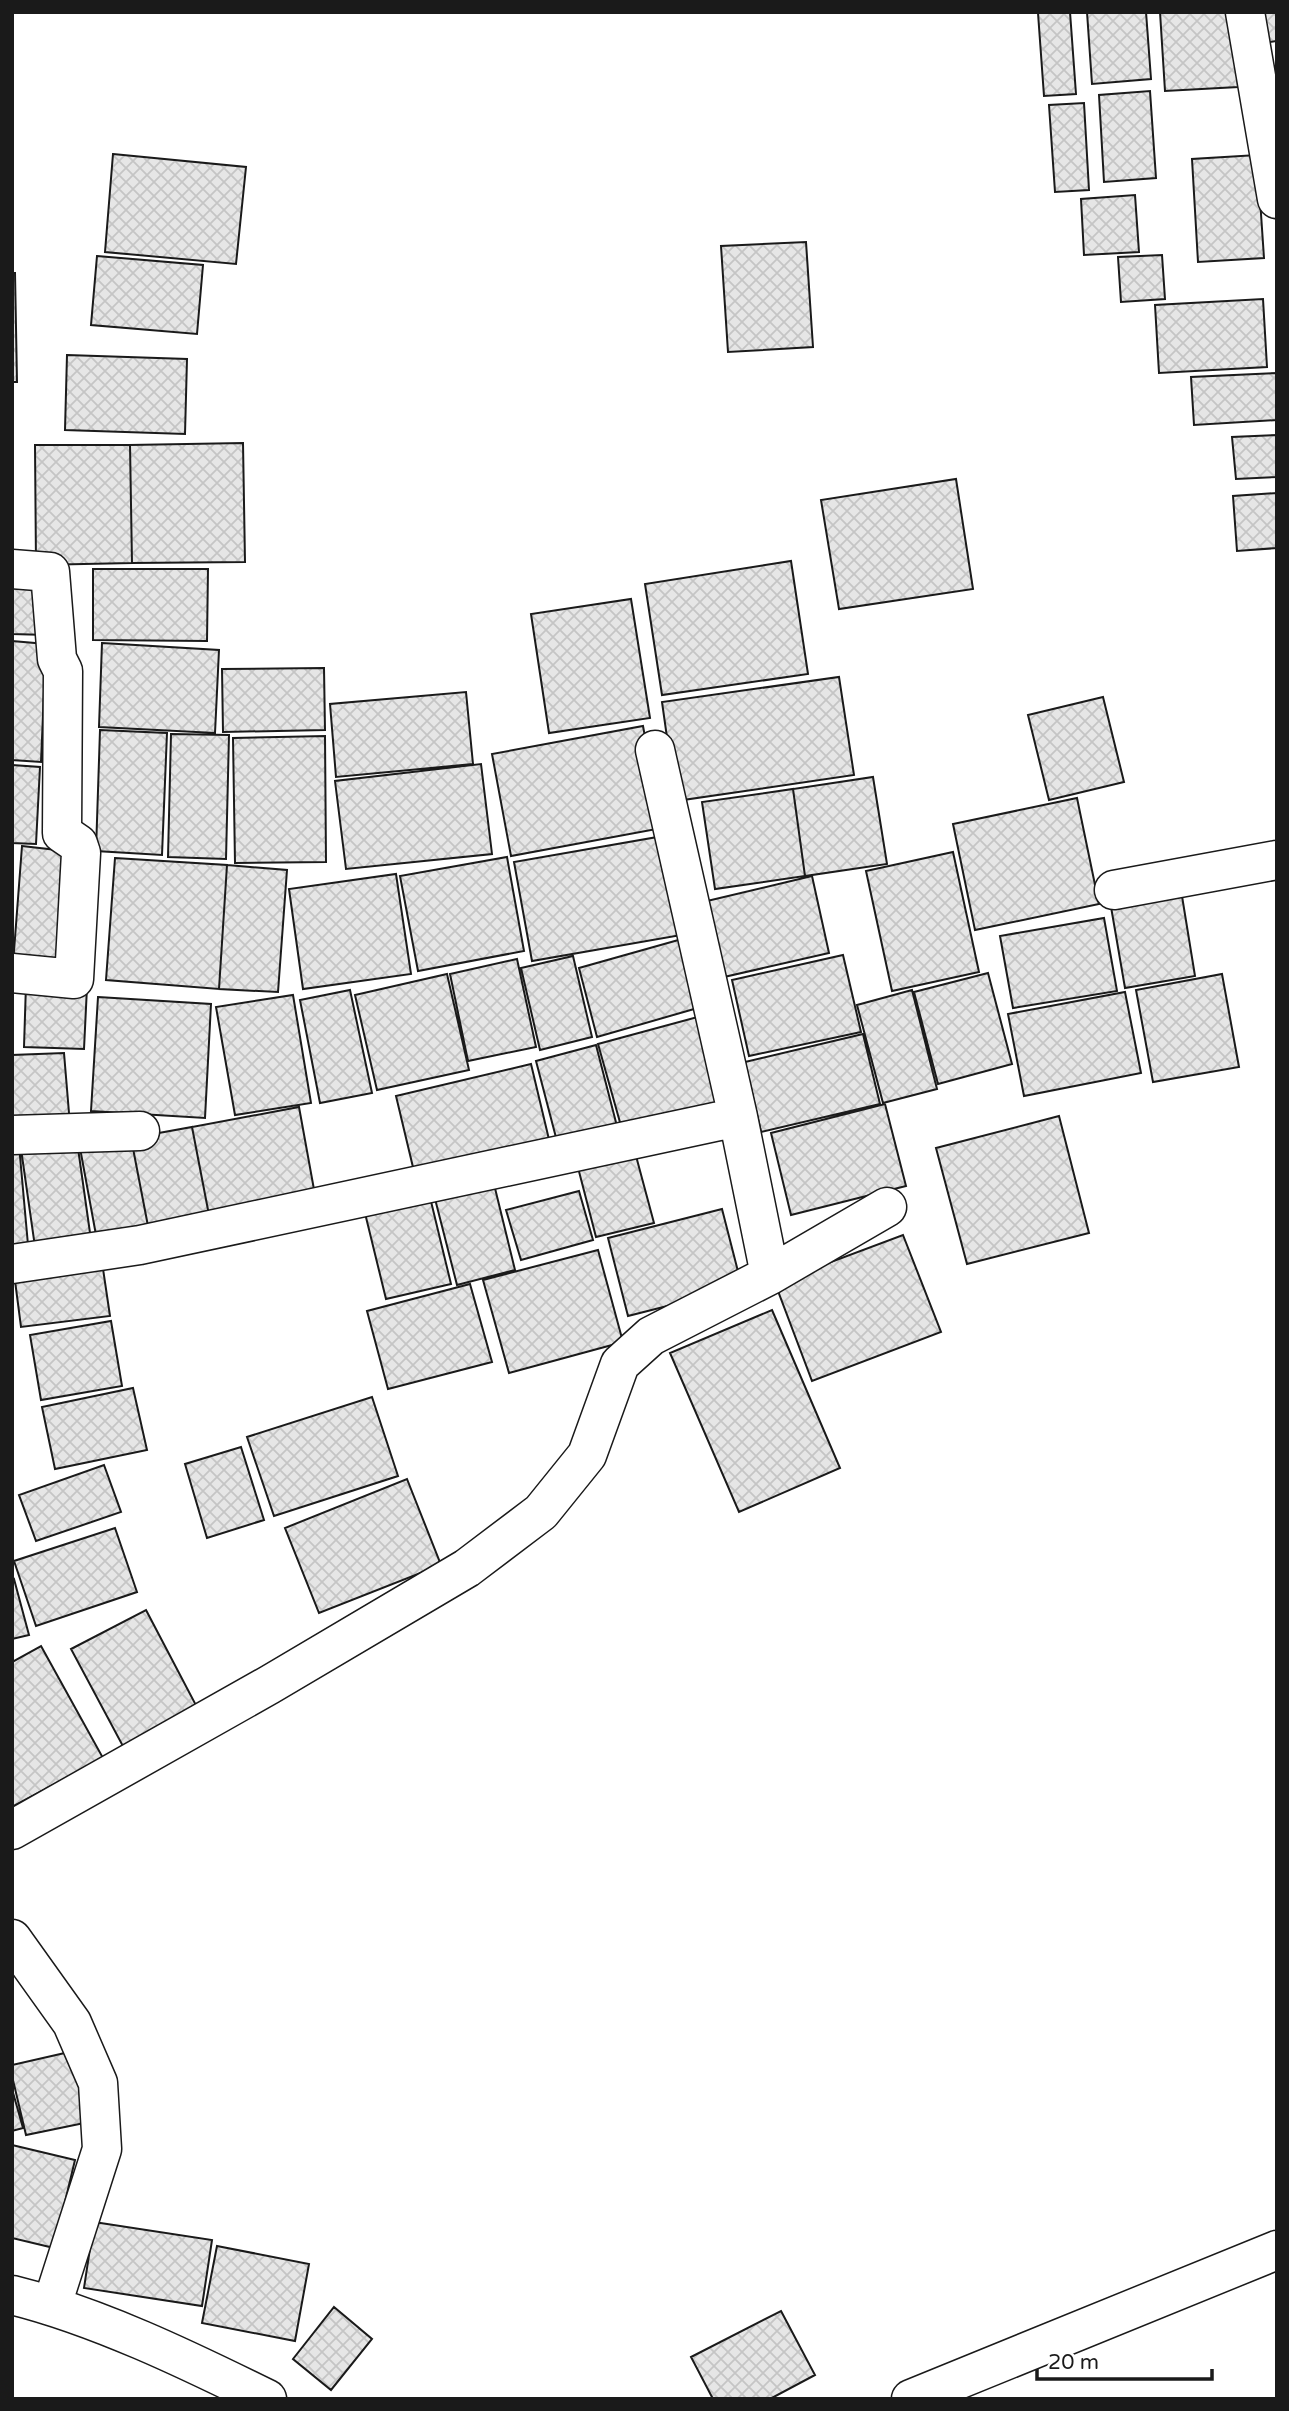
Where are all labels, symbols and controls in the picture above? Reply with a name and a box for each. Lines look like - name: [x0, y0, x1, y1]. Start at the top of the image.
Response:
- scale bar: [1037, 2338, 1212, 2382]
- text: 20 m: [1048, 2350, 1099, 2375]

